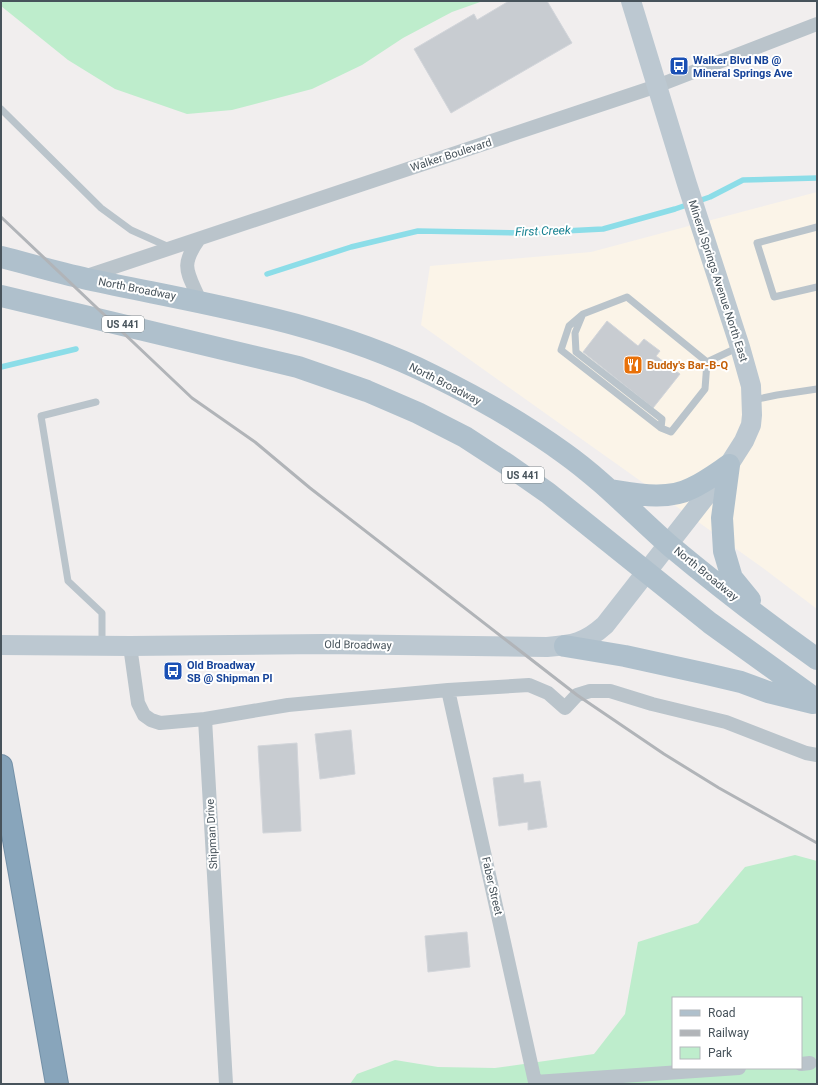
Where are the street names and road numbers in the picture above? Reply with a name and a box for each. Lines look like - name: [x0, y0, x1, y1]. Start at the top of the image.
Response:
- street label: Walker Boulevard: [409, 136, 493, 174]
- street label: Mineral Springs Avenue North East: [686, 198, 751, 364]
- street label: North Broadway: [97, 275, 178, 303]
- road number: US 441: [102, 316, 144, 332]
- street label: North Broadway: [407, 360, 484, 408]
- road number: US 441: [502, 467, 544, 483]
- street label: North Broadway: [671, 544, 741, 604]
- street label: Old Broadway: [324, 638, 393, 652]
- street label: Shipman Drive: [204, 798, 220, 870]
- street label: Faber Street: [479, 856, 505, 917]

